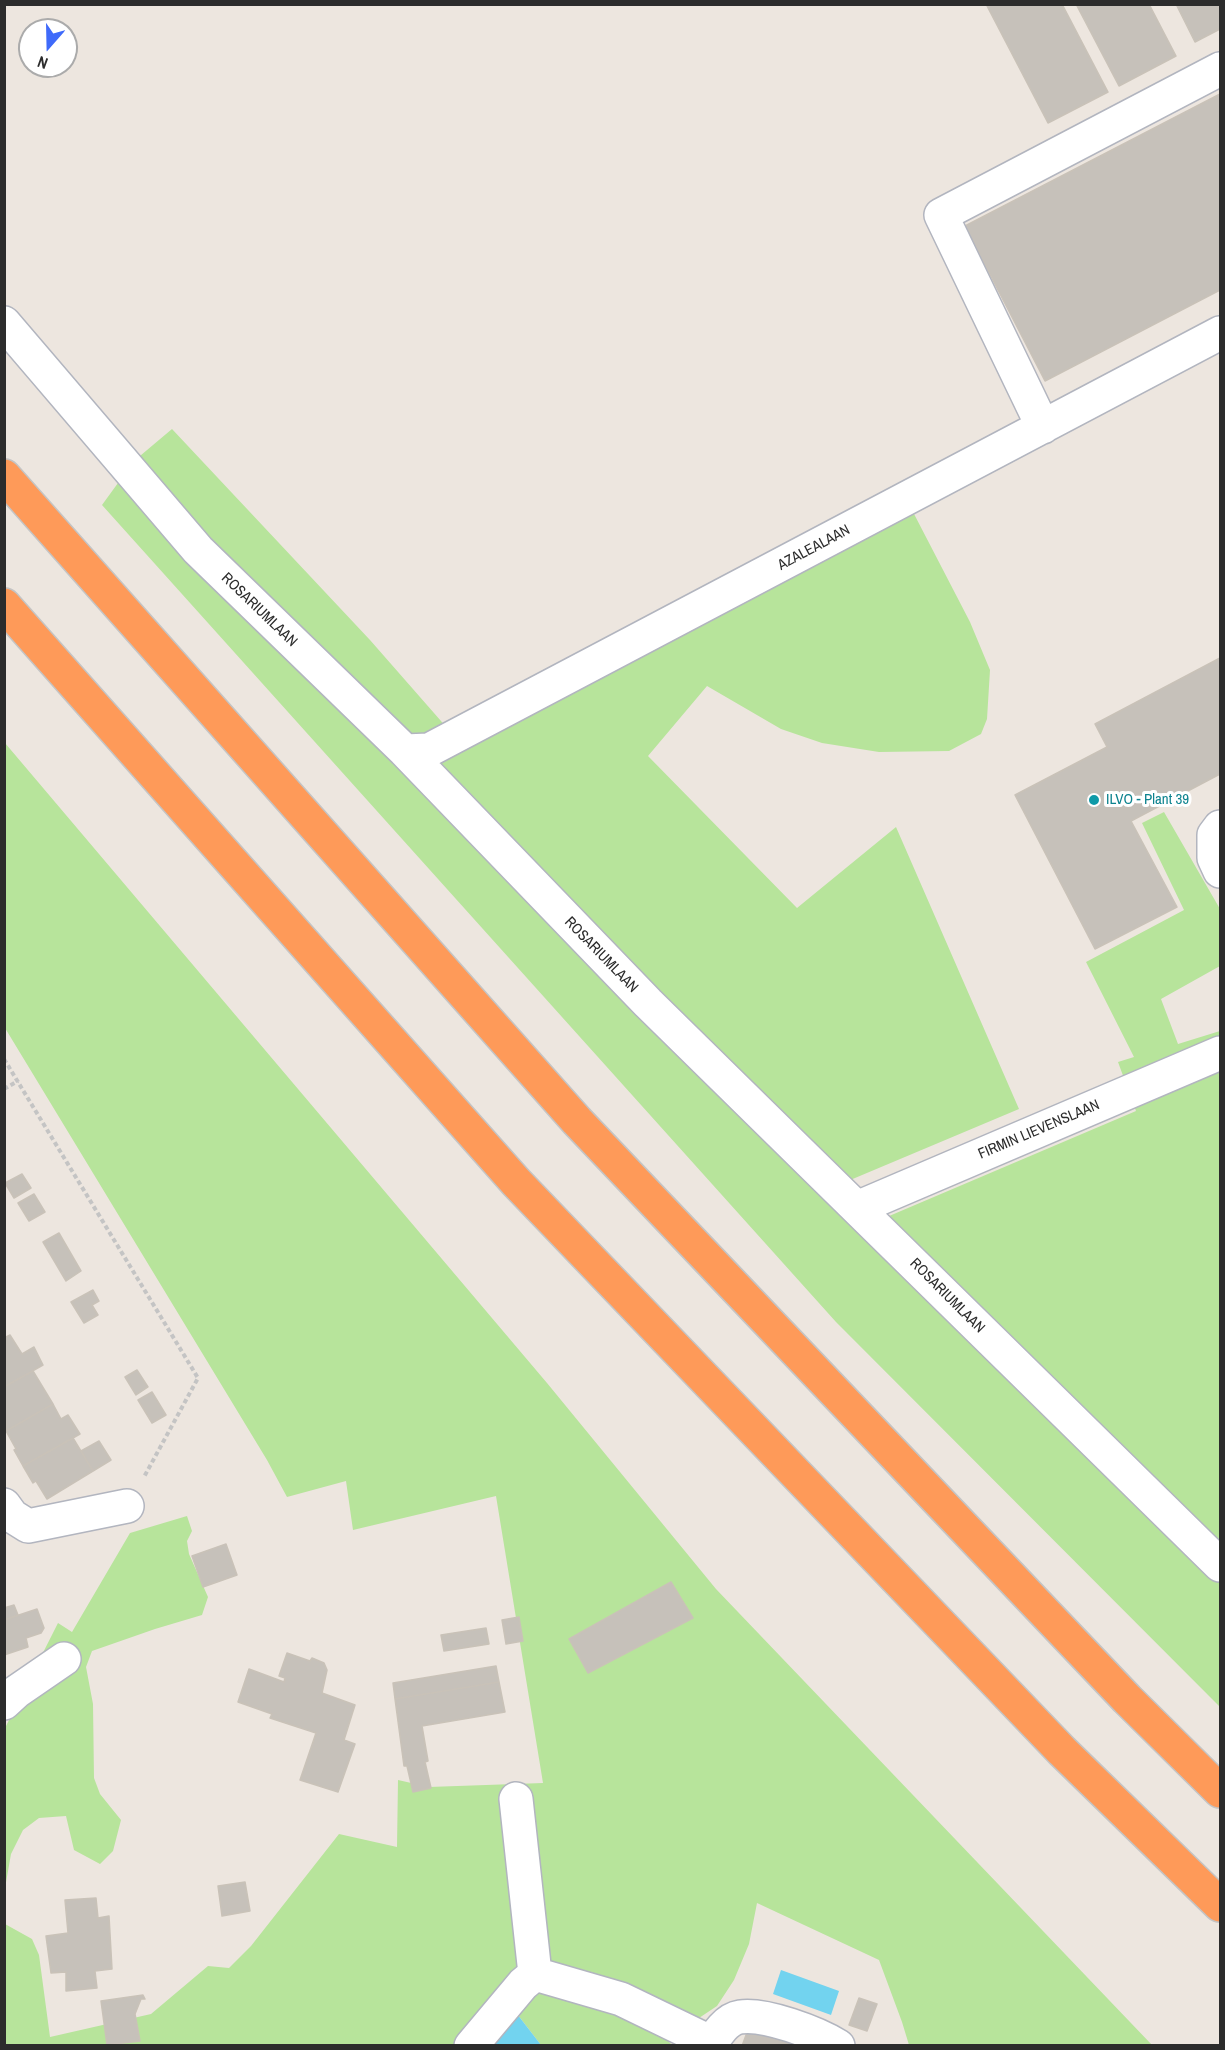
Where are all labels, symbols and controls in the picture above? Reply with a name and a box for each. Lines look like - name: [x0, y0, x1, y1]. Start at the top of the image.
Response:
- north arrow: [18, 18, 78, 78]
- text: N: [34, 51, 51, 75]
- street label: AZALEALAAN: [775, 521, 853, 575]
- street label: ROSARIUMLAAN: [217, 569, 301, 651]
- place label: ILVO - Plant 39: [1106, 791, 1189, 809]
- marker: ILVO - Plant 39: [1087, 793, 1101, 807]
- street label: ROSARIUMLAAN: [560, 913, 642, 997]
- street label: FIRMIN LIEVENSLAAN: [976, 1096, 1102, 1164]
- street label: ROSARIUMLAAN: [906, 1255, 988, 1337]

